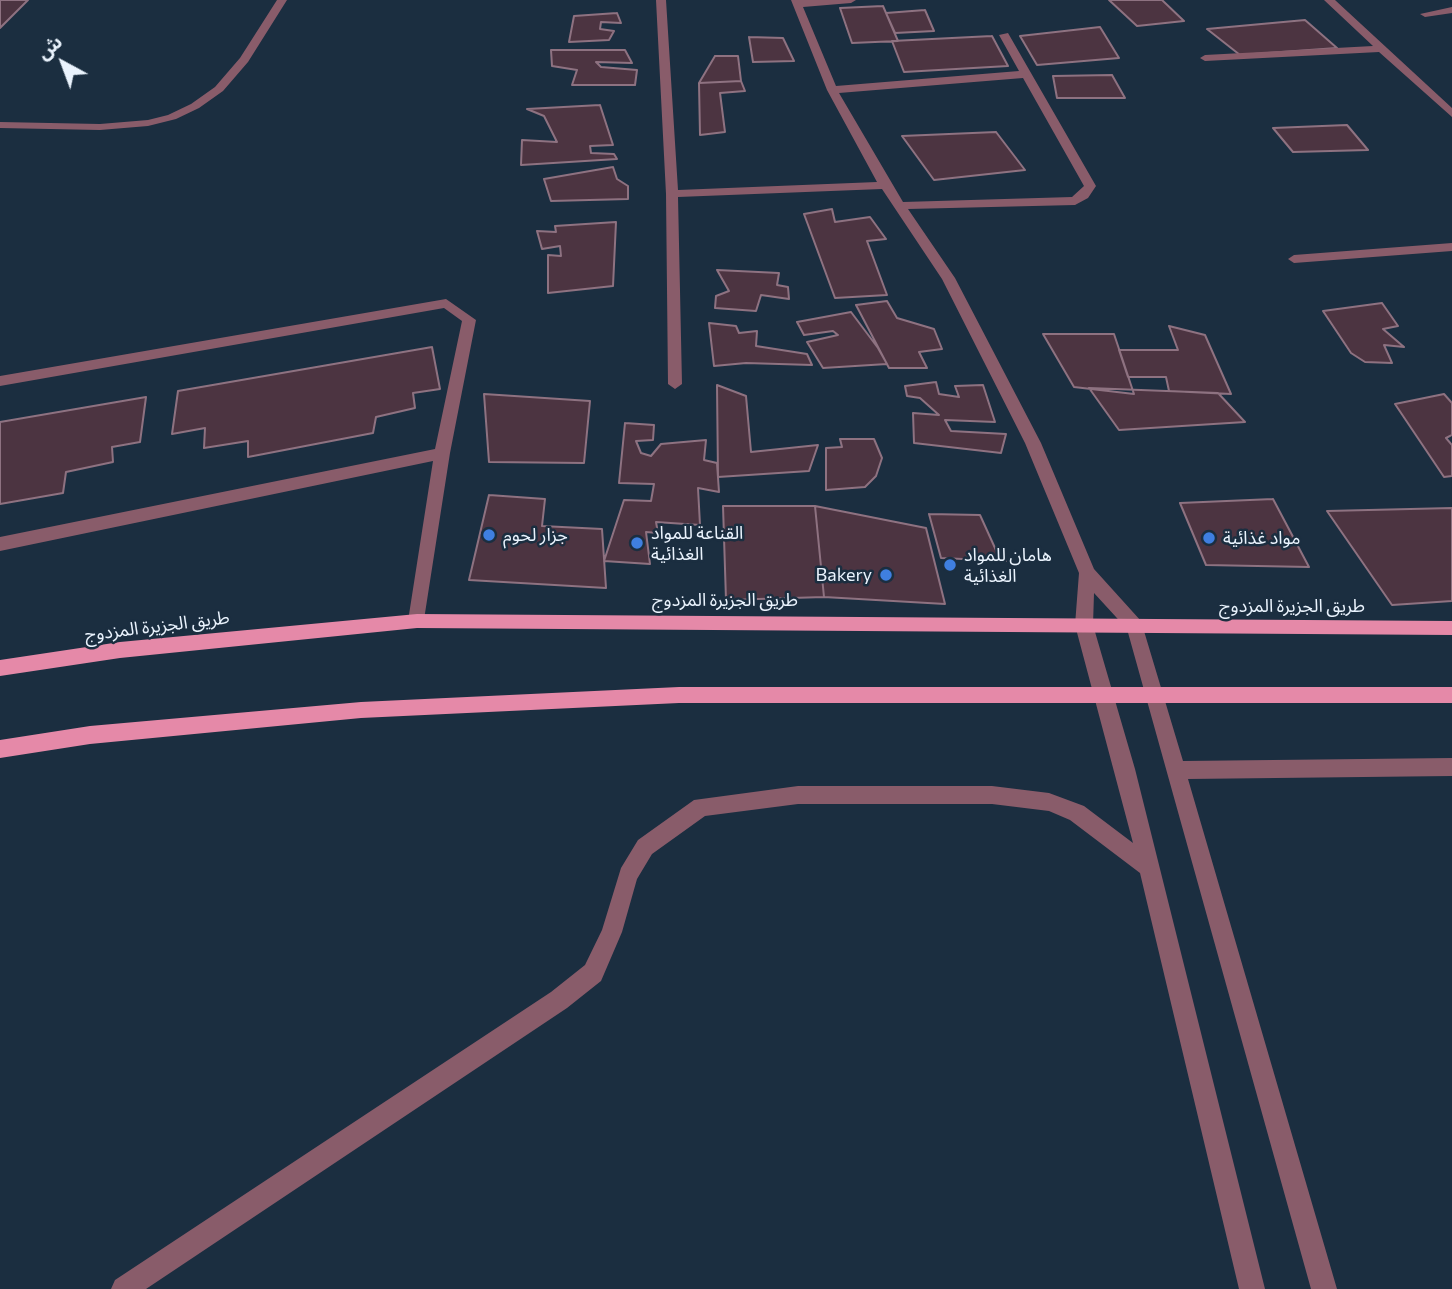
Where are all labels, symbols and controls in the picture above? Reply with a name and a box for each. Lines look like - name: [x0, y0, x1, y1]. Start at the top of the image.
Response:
- north arrow: [28, 28, 98, 98]
- text: ش: [32, 30, 66, 64]
- place label: القناعة للمواد الغذائية: [651, 522, 743, 564]
- place label: جزار لحوم: [503, 524, 568, 546]
- marker: جزار لحوم: [481, 527, 497, 543]
- place label: مواد غذائية: [1223, 527, 1300, 549]
- marker: مواد غذائية: [1201, 530, 1217, 546]
- marker: القناعة للمواد الغذائية: [629, 535, 645, 551]
- place label: هامان للمواد الغذائية: [964, 544, 1052, 586]
- marker: هامان للمواد الغذائية: [942, 557, 958, 573]
- place label: Bakery: [816, 564, 872, 586]
- marker: Bakery: [878, 567, 894, 583]
- street label: طريق الجزيرة المزدوج: [652, 589, 798, 611]
- street label: طريق الجزيرة المزدوج: [1219, 595, 1365, 617]
- street label: طريق الجزيرة المزدوج: [83, 606, 231, 646]

